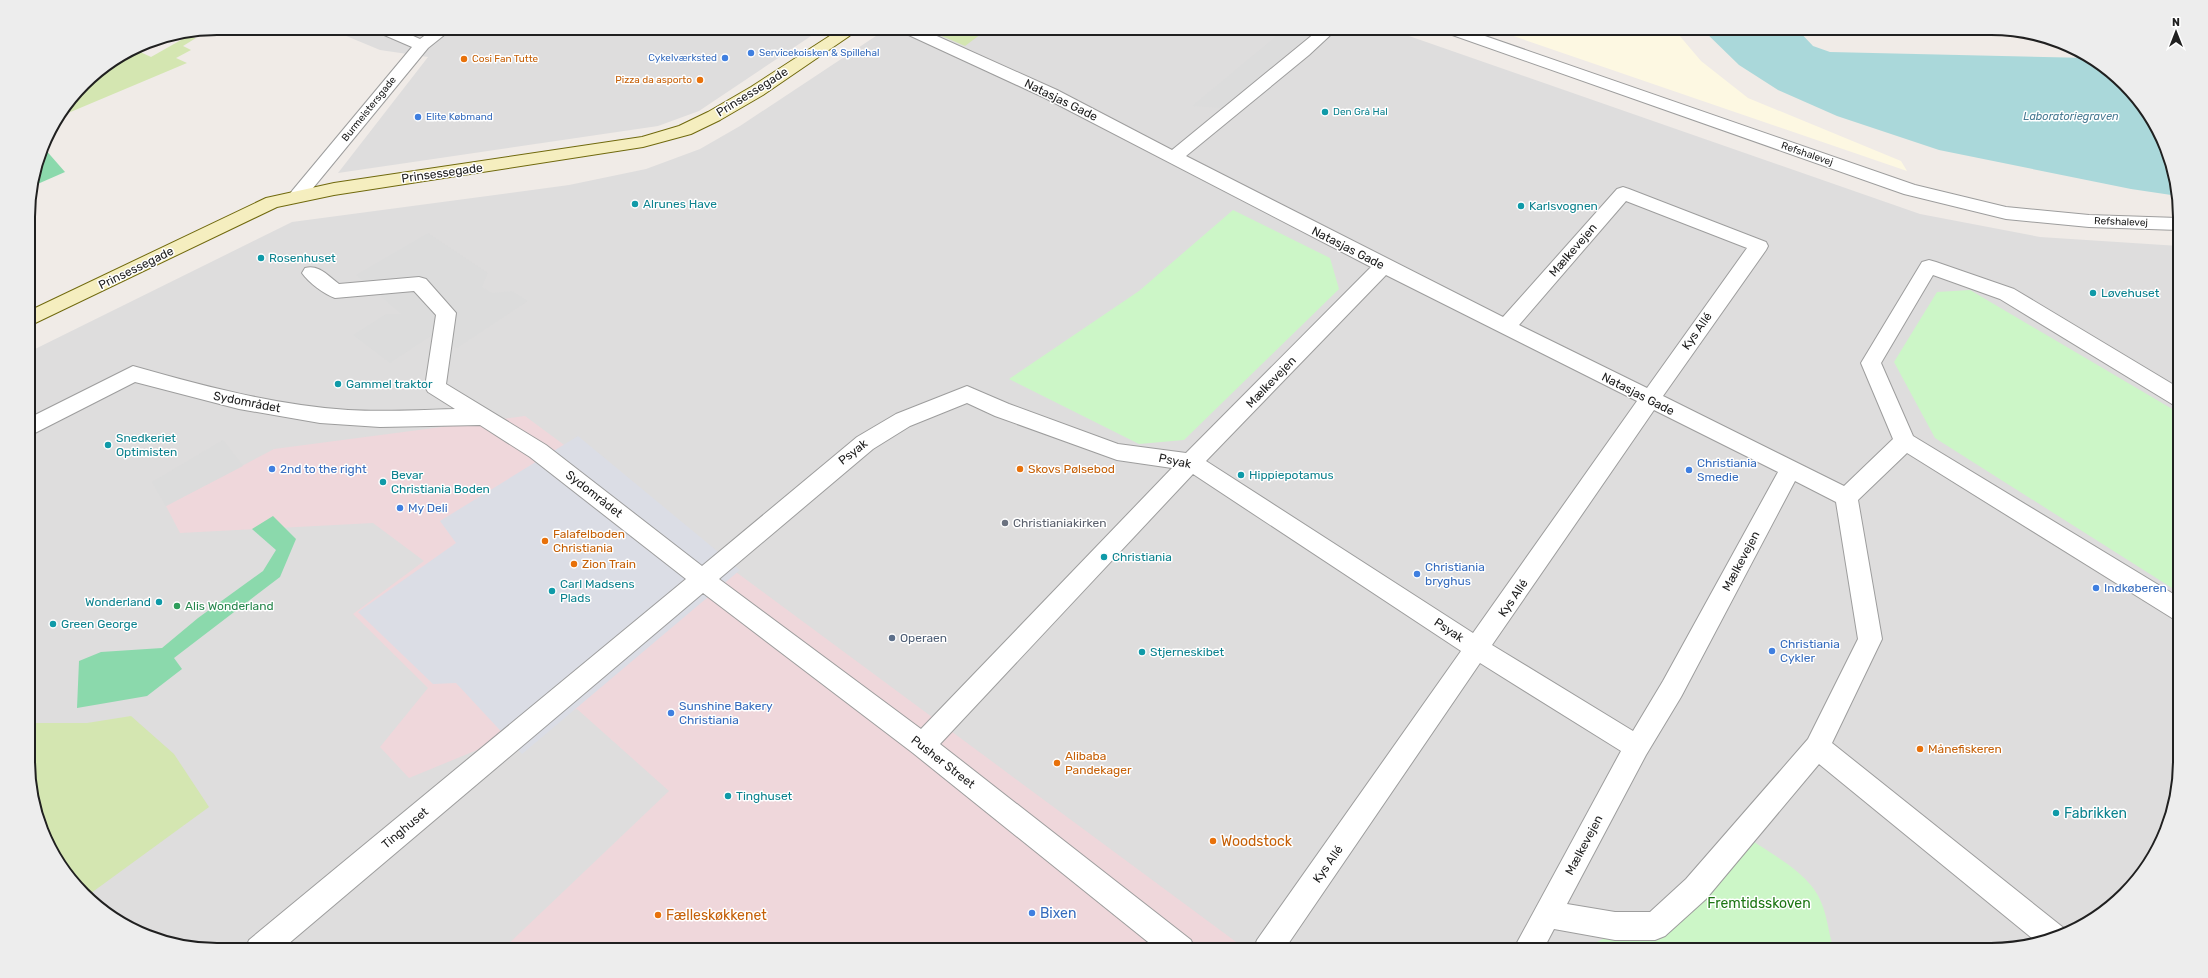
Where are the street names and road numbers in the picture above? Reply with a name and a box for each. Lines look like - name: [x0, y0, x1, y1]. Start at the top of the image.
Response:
- street label: Prinsessegade: [714, 64, 791, 120]
- street label: Burmeistersgade: [339, 74, 399, 144]
- street label: Natasjas Gade: [1022, 76, 1100, 124]
- street label: Refshalevej: [1780, 140, 1834, 168]
- street label: Prinsessegade: [400, 160, 484, 186]
- street label: Refshalevej: [2094, 215, 2148, 229]
- street label: Mælkevejen: [1546, 221, 1600, 279]
- street label: Natasjas Gade: [1309, 224, 1387, 272]
- street label: Prinsessegade: [96, 244, 176, 292]
- street label: Kys Allé: [1679, 309, 1715, 352]
- street label: Mælkevejen: [1243, 353, 1299, 411]
- street label: Natasjas Gade: [1599, 370, 1677, 418]
- street label: Sydområdet: [212, 389, 282, 415]
- street label: Psyak: [836, 436, 871, 468]
- street label: Psyak: [1157, 451, 1193, 471]
- street label: Sydområdet: [563, 467, 625, 521]
- street label: Mælkevejen: [1719, 529, 1763, 593]
- street label: Kys Allé: [1495, 576, 1531, 619]
- street label: Psyak: [1431, 615, 1467, 645]
- street label: Pusher Street: [908, 733, 978, 791]
- street label: Tinghuset: [379, 804, 431, 851]
- street label: Mælkevejen: [1562, 813, 1606, 877]
- street label: Kys Allé: [1310, 842, 1346, 885]

